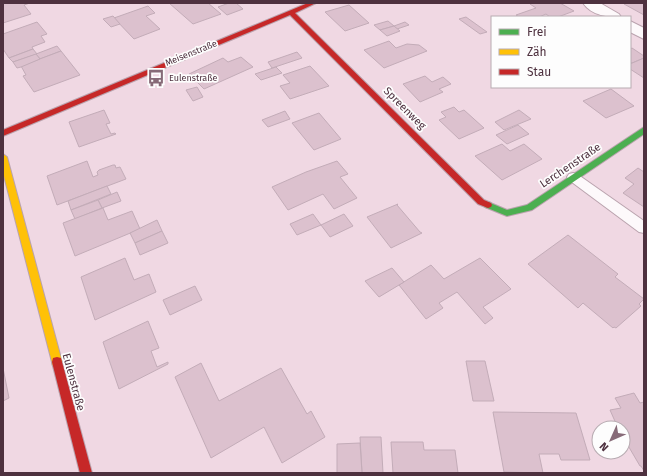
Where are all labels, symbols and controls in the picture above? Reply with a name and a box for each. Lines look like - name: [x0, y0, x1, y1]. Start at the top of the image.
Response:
- legend: [491, 16, 631, 88]
- text: Frei: [527, 25, 547, 39]
- street label: Meisenstraße: [164, 38, 218, 68]
- text: Zäh: [527, 45, 547, 59]
- text: Stau: [527, 65, 551, 79]
- bus stop icon: Eulenstraße: [146, 68, 166, 88]
- place label: Eulenstraße: [169, 73, 218, 83]
- street label: Spreenweg: [381, 84, 429, 132]
- street label: Lerchenstraße: [537, 140, 603, 191]
- street label: Eulenstraße: [60, 352, 87, 412]
- north arrow: [591, 420, 631, 460]
- text: N: [597, 440, 611, 454]

